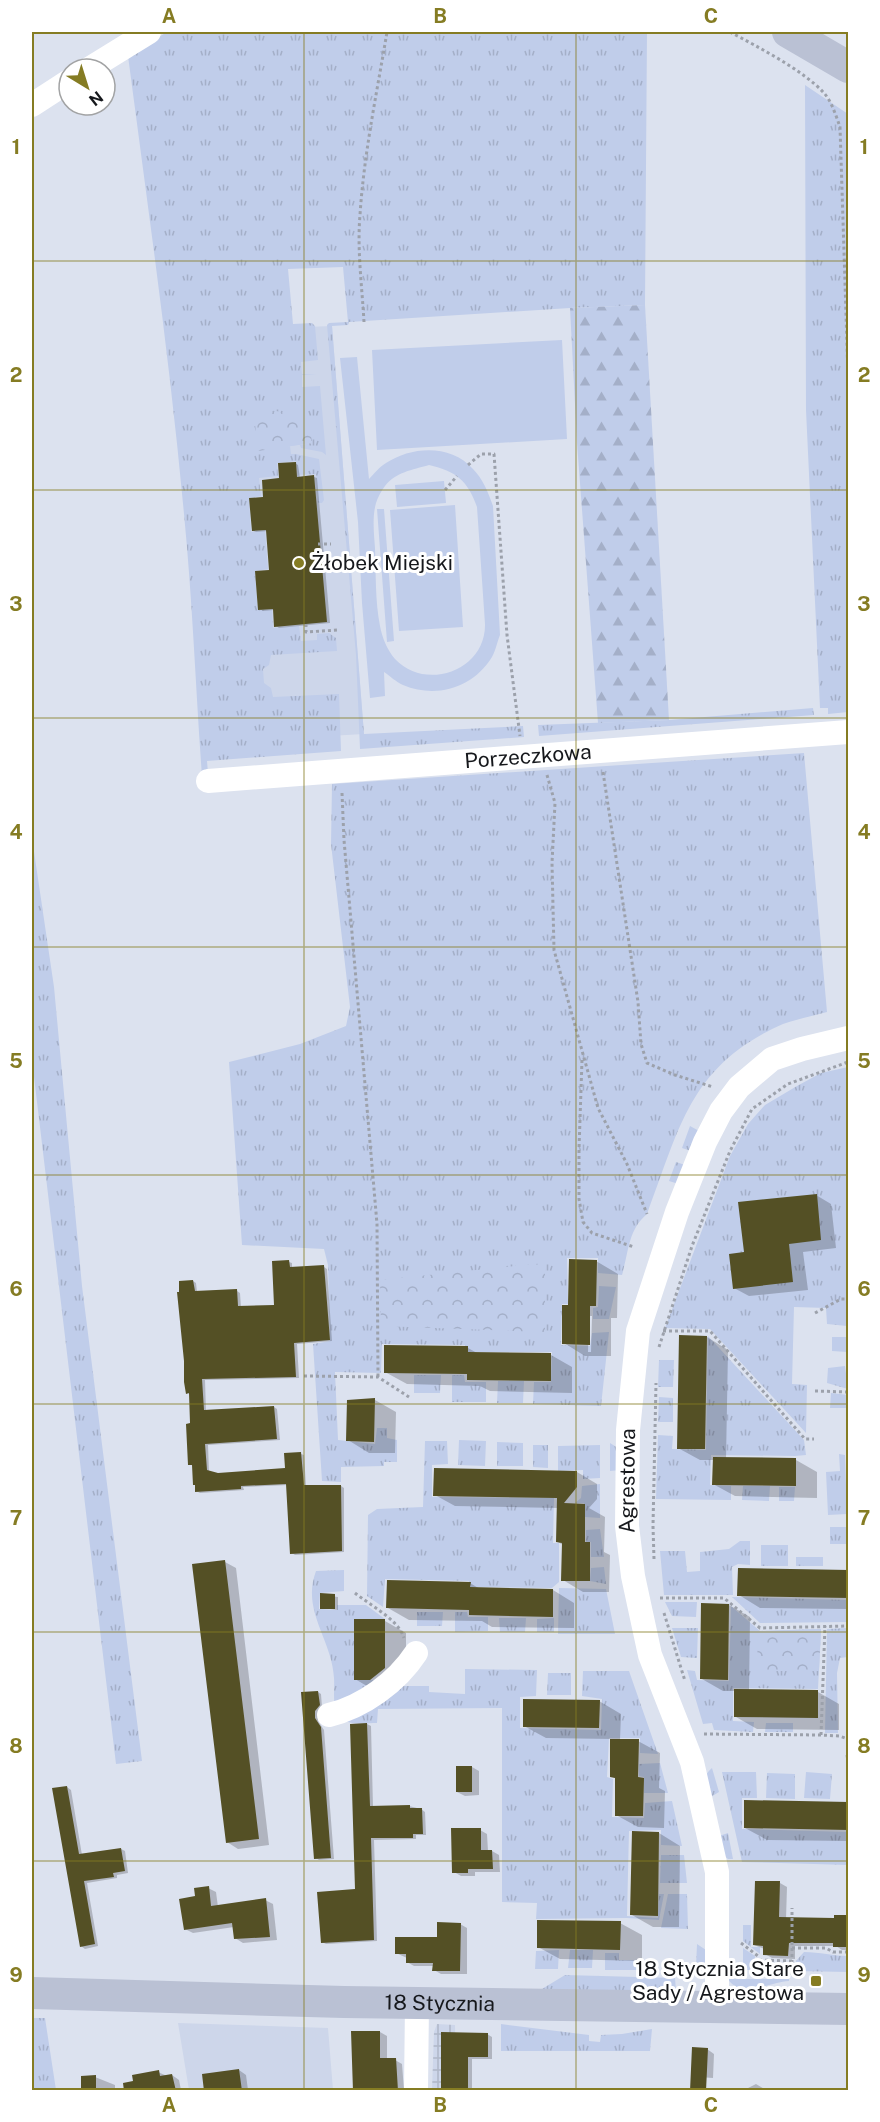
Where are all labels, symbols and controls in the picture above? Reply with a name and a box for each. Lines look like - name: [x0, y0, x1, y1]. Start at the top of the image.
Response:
- text: A: [162, 4, 176, 28]
- text: B: [433, 4, 447, 28]
- text: C: [704, 4, 718, 28]
- north arrow: [57, 57, 117, 117]
- text: N: [85, 87, 107, 110]
- text: 1: [12, 135, 20, 159]
- text: 1: [860, 135, 868, 159]
- text: 2: [10, 363, 22, 387]
- text: 2: [858, 363, 870, 387]
- place label: Żłobek Miejski: [311, 550, 453, 575]
- marker: Żłobek Miejski: [292, 556, 306, 570]
- text: 3: [9, 592, 23, 616]
- text: 3: [857, 592, 871, 616]
- street label: Porzeczkowa: [464, 739, 593, 773]
- text: 4: [9, 820, 23, 844]
- text: 4: [857, 820, 871, 844]
- text: 5: [9, 1049, 23, 1073]
- text: 5: [857, 1049, 871, 1073]
- text: 6: [9, 1277, 23, 1301]
- text: 6: [857, 1277, 871, 1301]
- street label: Agrestowa: [613, 1428, 640, 1535]
- text: 7: [10, 1506, 22, 1530]
- text: 7: [858, 1506, 870, 1530]
- text: 8: [9, 1734, 23, 1758]
- text: 8: [857, 1734, 871, 1758]
- place label: 18 Stycznia Stare Sady / Agrestowa: [632, 1956, 804, 2005]
- text: 9: [9, 1963, 23, 1987]
- text: 9: [857, 1963, 871, 1987]
- marker: 18 Stycznia Stare Sady / Agrestowa: [809, 1974, 823, 1988]
- street label: 18 Stycznia: [385, 1990, 495, 2016]
- text: A: [162, 2093, 176, 2117]
- text: B: [433, 2093, 447, 2117]
- text: C: [704, 2093, 718, 2117]

